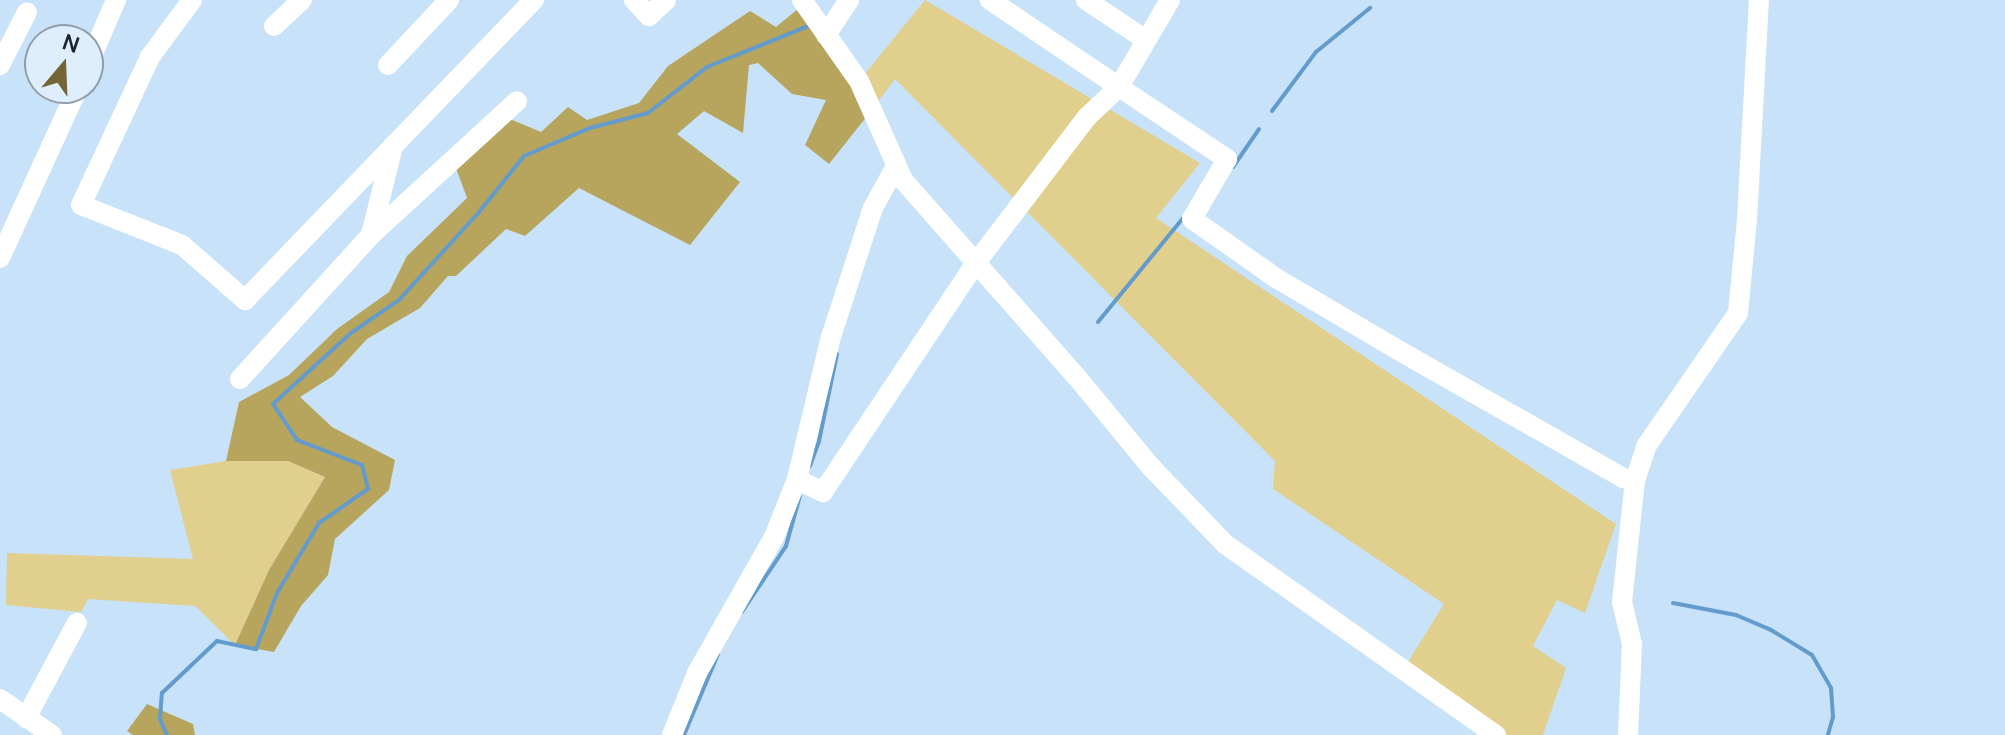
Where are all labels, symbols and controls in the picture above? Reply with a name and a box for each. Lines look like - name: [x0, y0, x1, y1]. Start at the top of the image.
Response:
- north arrow: [24, 24, 104, 104]
- text: N: [59, 26, 84, 60]

